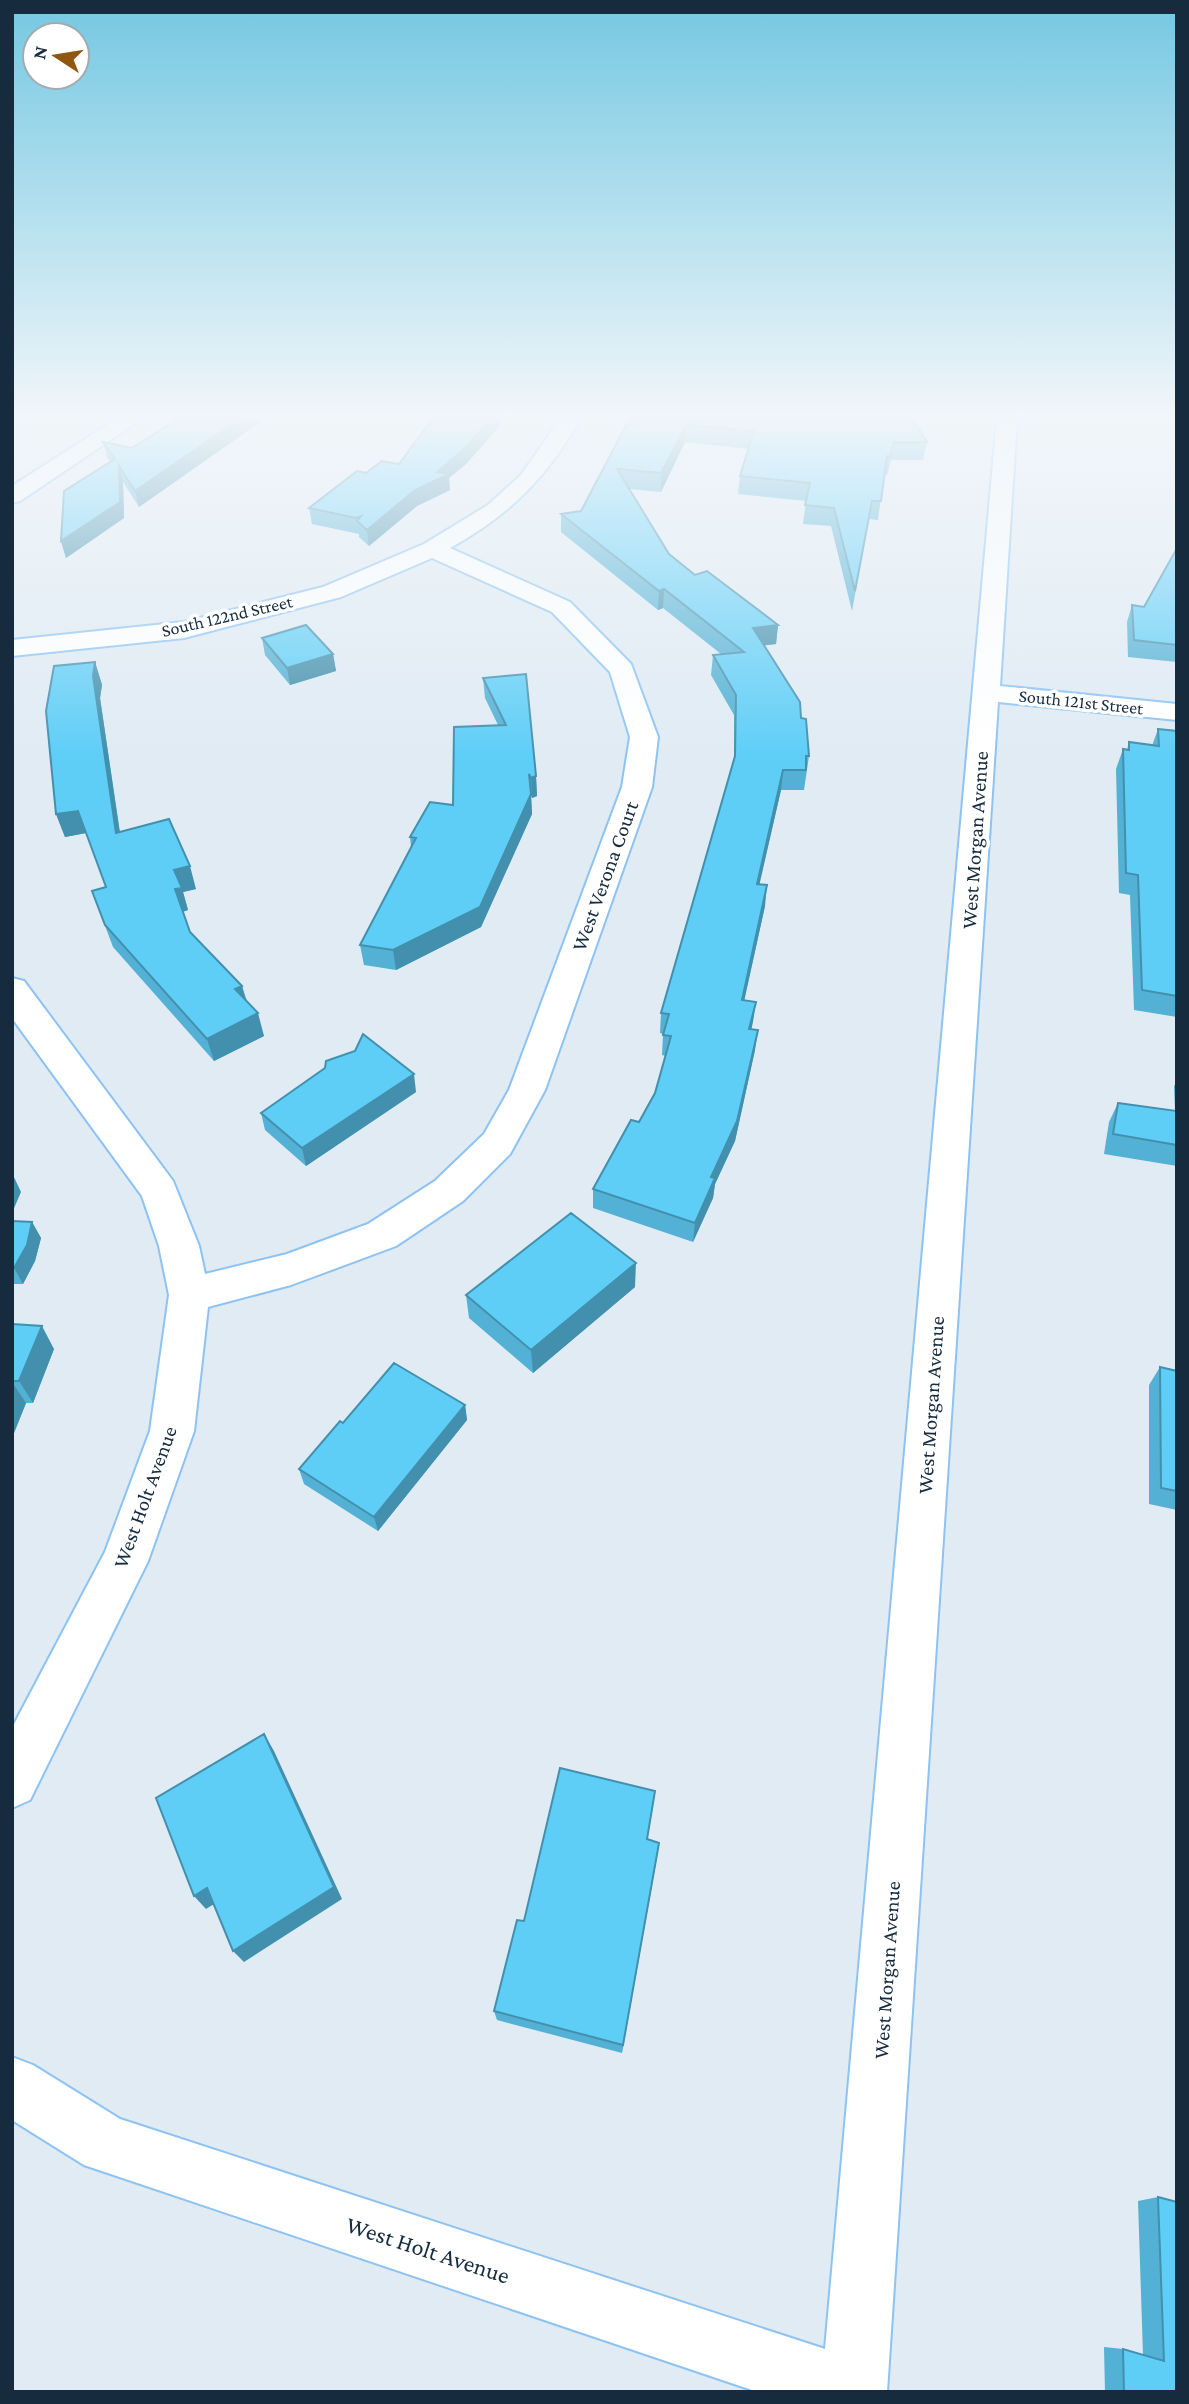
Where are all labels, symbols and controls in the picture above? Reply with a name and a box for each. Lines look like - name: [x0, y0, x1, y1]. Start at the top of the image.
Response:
- north arrow: [21, 21, 91, 91]
- text: N: [28, 44, 51, 61]
- street label: South 122nd Street: [160, 591, 295, 641]
- street label: South 121st Street: [1018, 686, 1145, 719]
- street label: West Morgan Avenue: [957, 750, 993, 930]
- street label: West Verona Court: [567, 797, 644, 954]
- street label: West Morgan Avenue: [913, 1315, 949, 1495]
- street label: West Holt Avenue: [108, 1423, 182, 1571]
- street label: West Morgan Avenue: [869, 1880, 905, 2060]
- street label: West Holt Avenue: [343, 2210, 513, 2289]

